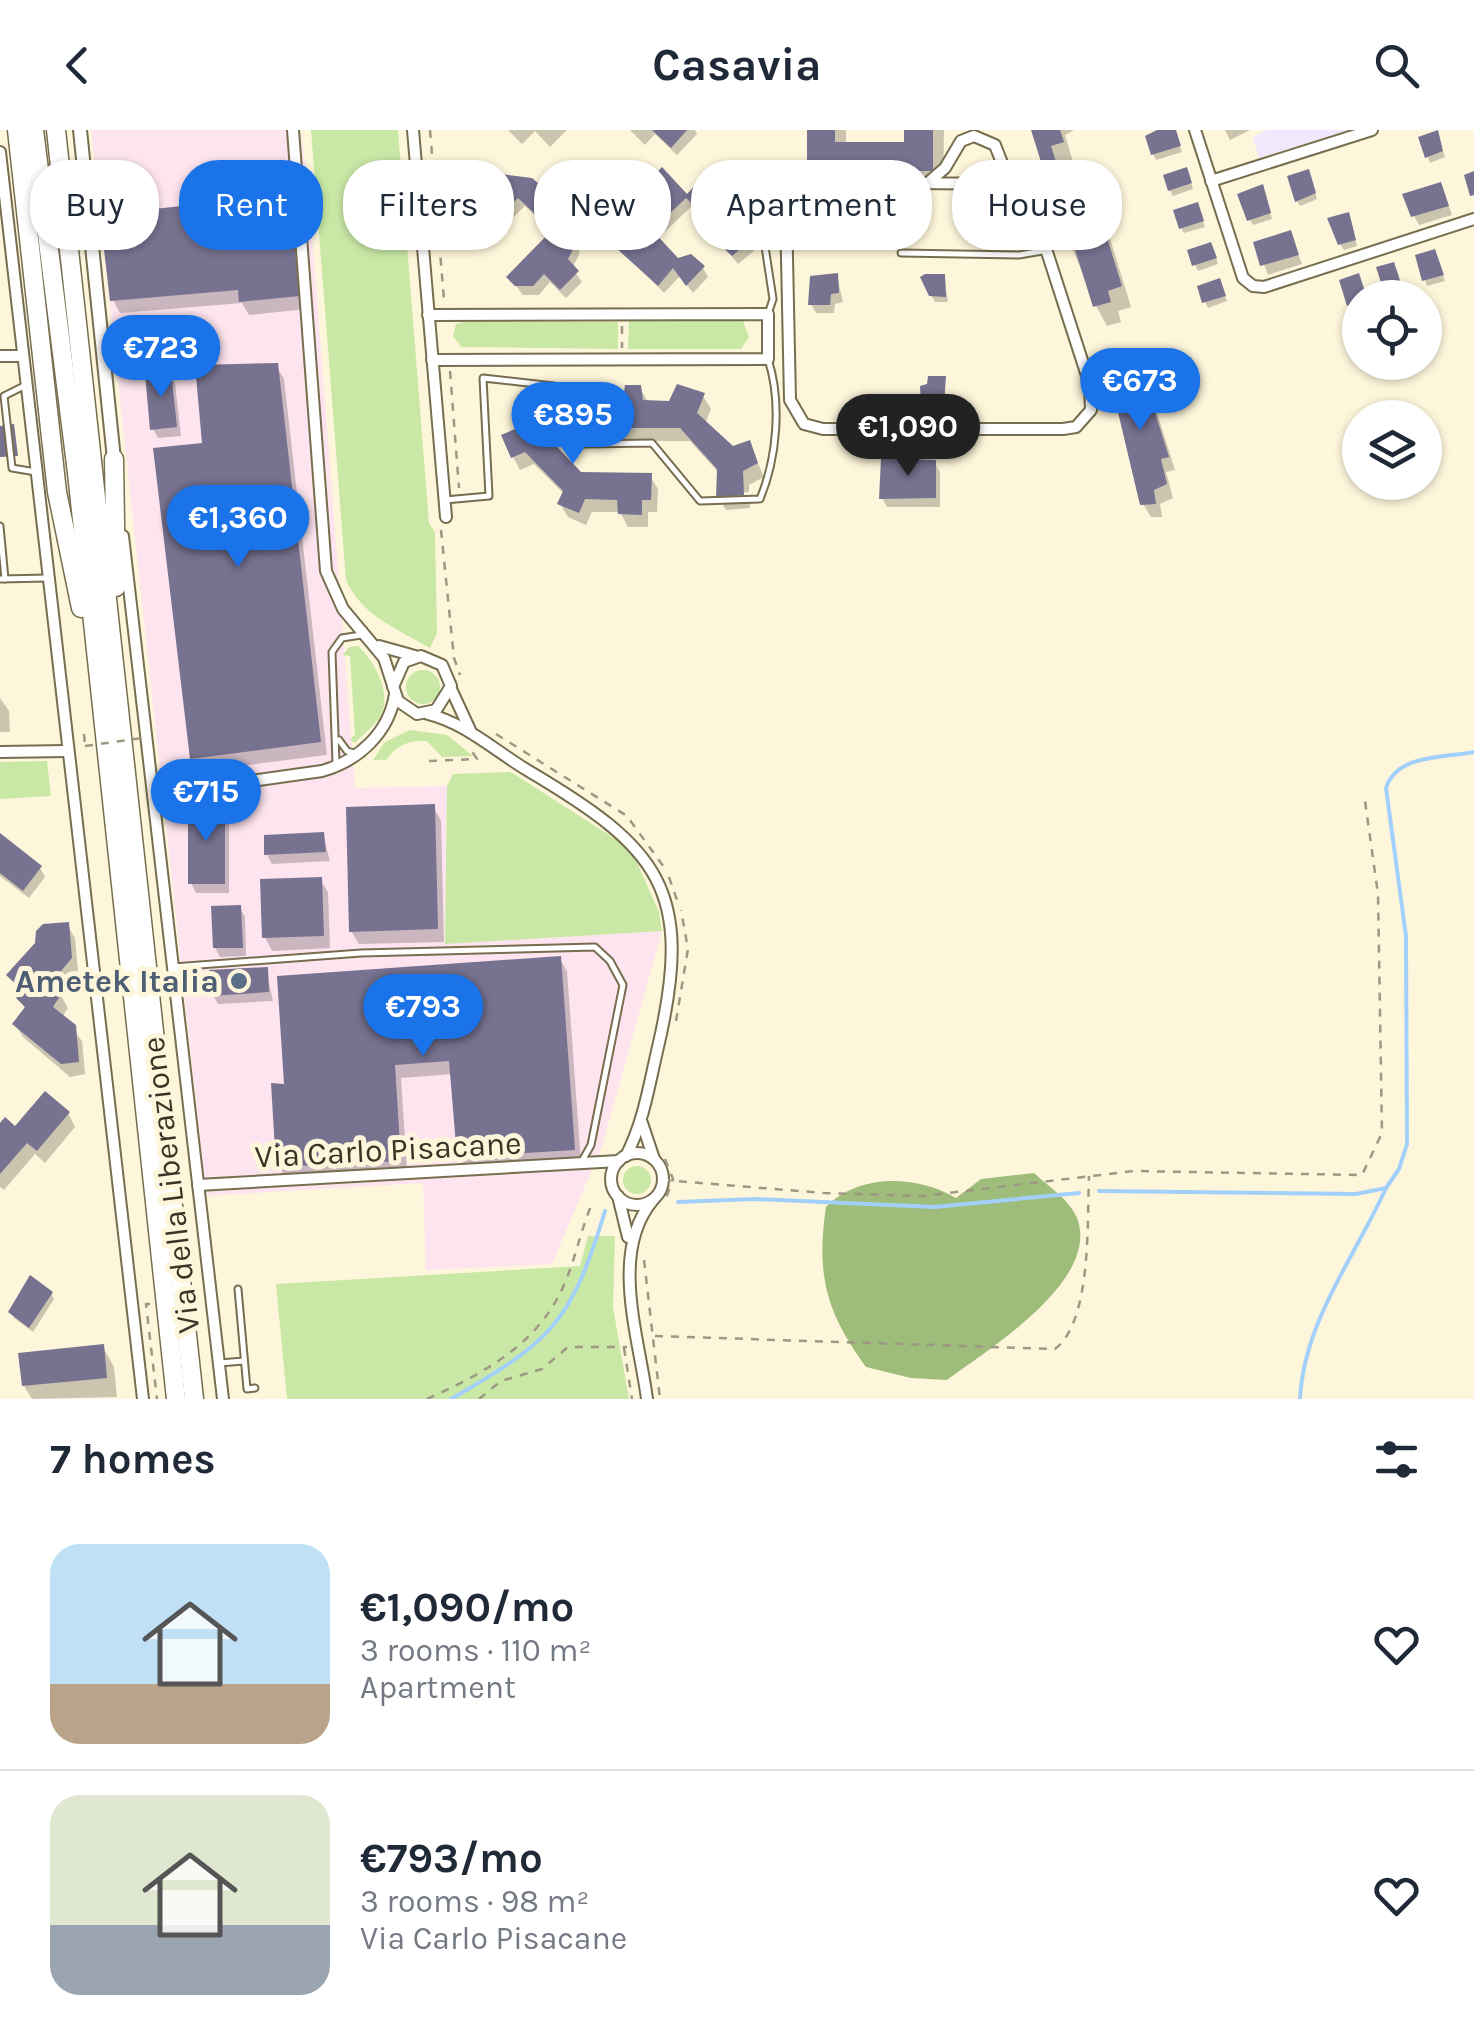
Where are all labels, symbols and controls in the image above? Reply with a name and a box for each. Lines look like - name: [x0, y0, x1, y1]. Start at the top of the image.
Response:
- icon: back: [50, 38, 105, 93]
- icon: search: [1369, 38, 1424, 93]
- text: Casavia: [652, 39, 822, 91]
- chip: Buy: [30, 160, 159, 250]
- chip: Rent: [179, 160, 323, 250]
- chip: Filters: [343, 160, 514, 250]
- chip: New: [534, 160, 671, 250]
- chip: Apartment: [691, 160, 932, 250]
- chip: House: [952, 160, 1122, 250]
- map controls: [1342, 280, 1442, 500]
- button: locate: [1342, 280, 1442, 380]
- pin: €723: [102, 315, 220, 400]
- text: €723: [123, 329, 199, 366]
- pin: €673: [1081, 348, 1199, 433]
- text: €673: [1102, 362, 1178, 399]
- pin: €895: [514, 382, 632, 467]
- pin: €1,090: [827, 394, 989, 479]
- text: €895: [533, 396, 613, 433]
- button: layers: [1342, 400, 1442, 500]
- text: €1,090: [858, 408, 958, 445]
- pin: €1,360: [157, 485, 319, 570]
- text: €1,360: [188, 499, 288, 536]
- pin: €715: [147, 759, 265, 844]
- text: €715: [173, 773, 239, 810]
- place label: Ametek Italia: [15, 963, 219, 1000]
- marker: Ametek Italia: [228, 970, 250, 992]
- pin: €793: [364, 974, 482, 1059]
- text: €793: [385, 988, 461, 1025]
- street label: Via della Liberazione: [134, 1035, 208, 1335]
- street label: Via Carlo Pisacane: [254, 1125, 522, 1175]
- icon: filters: [1369, 1432, 1424, 1487]
- text: 7 homes: [50, 1434, 216, 1484]
- text: €1,090/mo: [360, 1582, 574, 1632]
- icon: home: [130, 1584, 250, 1704]
- icon: heart: [1369, 1617, 1424, 1672]
- text: 3 rooms · 110 m²: [360, 1632, 591, 1669]
- text: Apartment: [360, 1669, 516, 1706]
- text: €793/mo: [360, 1833, 543, 1883]
- icon: home: [130, 1835, 250, 1955]
- icon: heart: [1369, 1868, 1424, 1923]
- text: 3 rooms · 98 m²: [360, 1883, 589, 1920]
- text: Via Carlo Pisacane: [360, 1920, 627, 1957]

